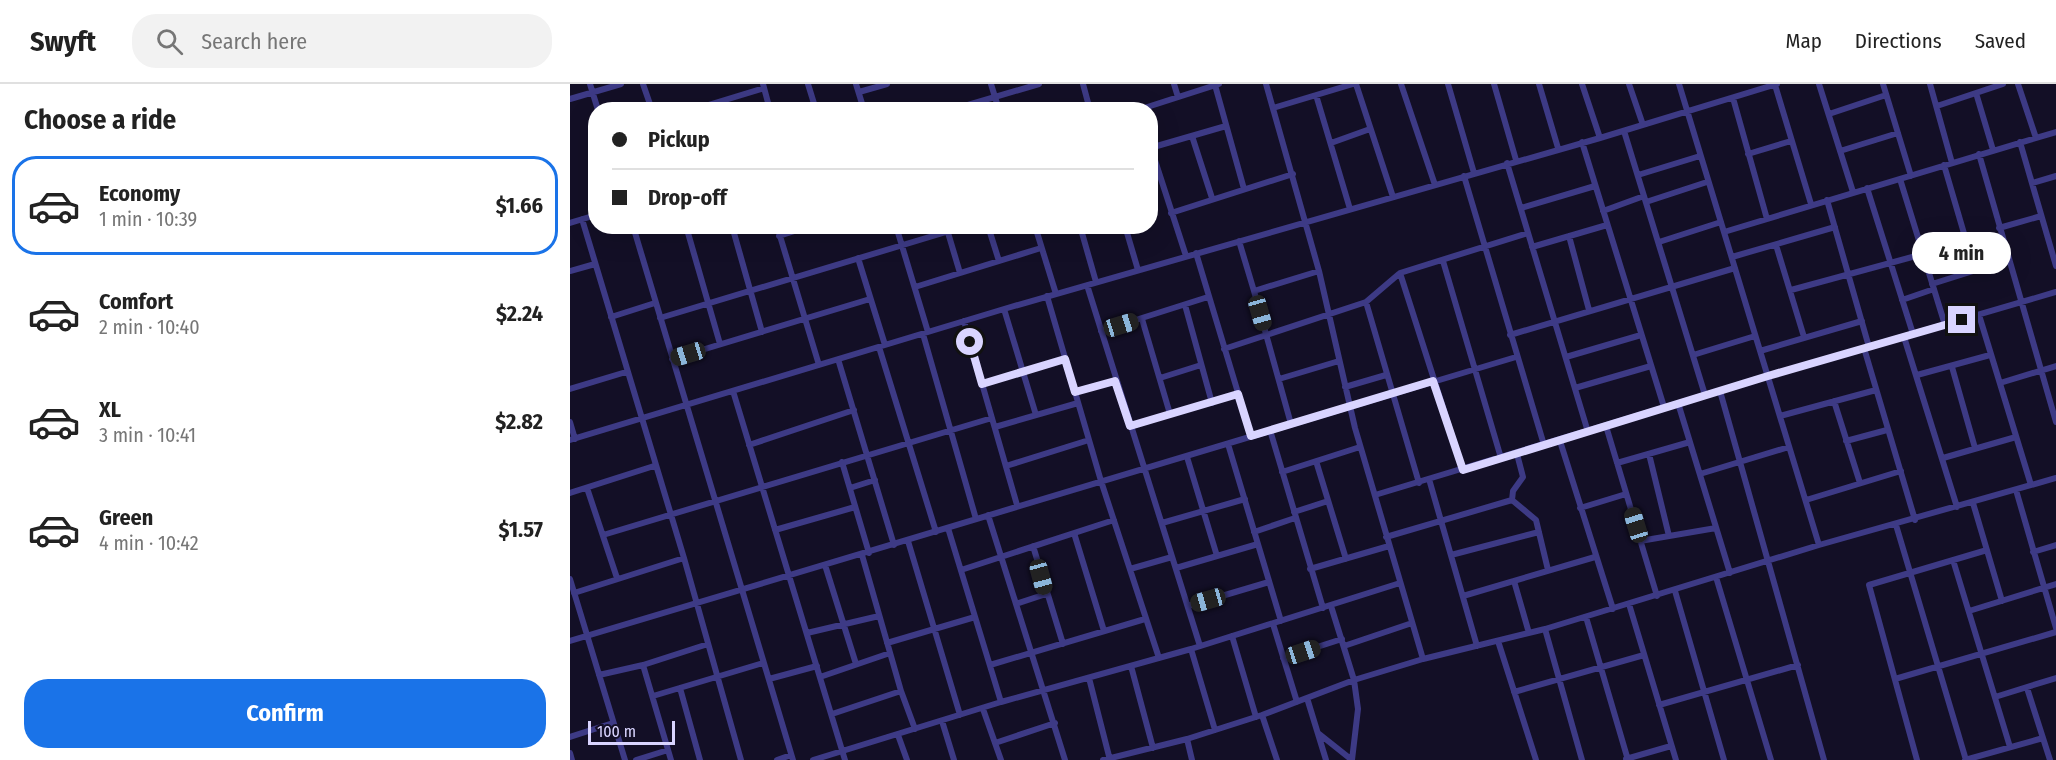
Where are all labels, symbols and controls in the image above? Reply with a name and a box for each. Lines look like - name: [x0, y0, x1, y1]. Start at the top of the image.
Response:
- search box: [132, 14, 552, 68]
- text: Swyft: [30, 25, 96, 58]
- icon: search: [153, 25, 186, 58]
- text: Search here: [201, 28, 307, 55]
- text: Map: [1785, 28, 1822, 54]
- text: Directions: [1855, 28, 1942, 54]
- text: Saved: [1975, 28, 2026, 54]
- text: Choose a ride: [24, 104, 176, 136]
- text: Pickup: [648, 126, 710, 153]
- icon: car: [27, 179, 81, 233]
- text: Economy: [99, 180, 180, 207]
- text: Drop-off: [648, 184, 727, 211]
- text: $1.66: [496, 192, 543, 219]
- text: 1 min · 10:39: [99, 207, 197, 231]
- callout: 4 min: [1912, 233, 2012, 275]
- text: 4 min: [1939, 241, 1984, 265]
- icon: car: [27, 287, 81, 341]
- text: Comfort: [99, 288, 173, 315]
- car: [1246, 293, 1274, 333]
- text: $2.24: [496, 300, 543, 327]
- route end: [1948, 306, 1975, 333]
- car: [1101, 311, 1141, 339]
- text: 2 min · 10:40: [99, 315, 200, 339]
- route start: [956, 328, 983, 355]
- car: [668, 340, 708, 368]
- icon: car: [27, 395, 81, 449]
- text: XL: [99, 396, 121, 423]
- text: $2.82: [495, 408, 543, 435]
- text: 3 min · 10:41: [99, 423, 196, 447]
- icon: car: [27, 503, 81, 557]
- text: Green: [99, 504, 153, 531]
- car: [1622, 505, 1650, 545]
- text: $1.57: [499, 516, 543, 543]
- text: 4 min · 10:42: [99, 531, 199, 555]
- car: [1028, 557, 1054, 597]
- car: [1188, 586, 1228, 614]
- car: [1283, 638, 1323, 666]
- button: Confirm: [24, 679, 546, 748]
- scale bar: [588, 718, 675, 746]
- text: 100 m: [597, 722, 636, 741]

